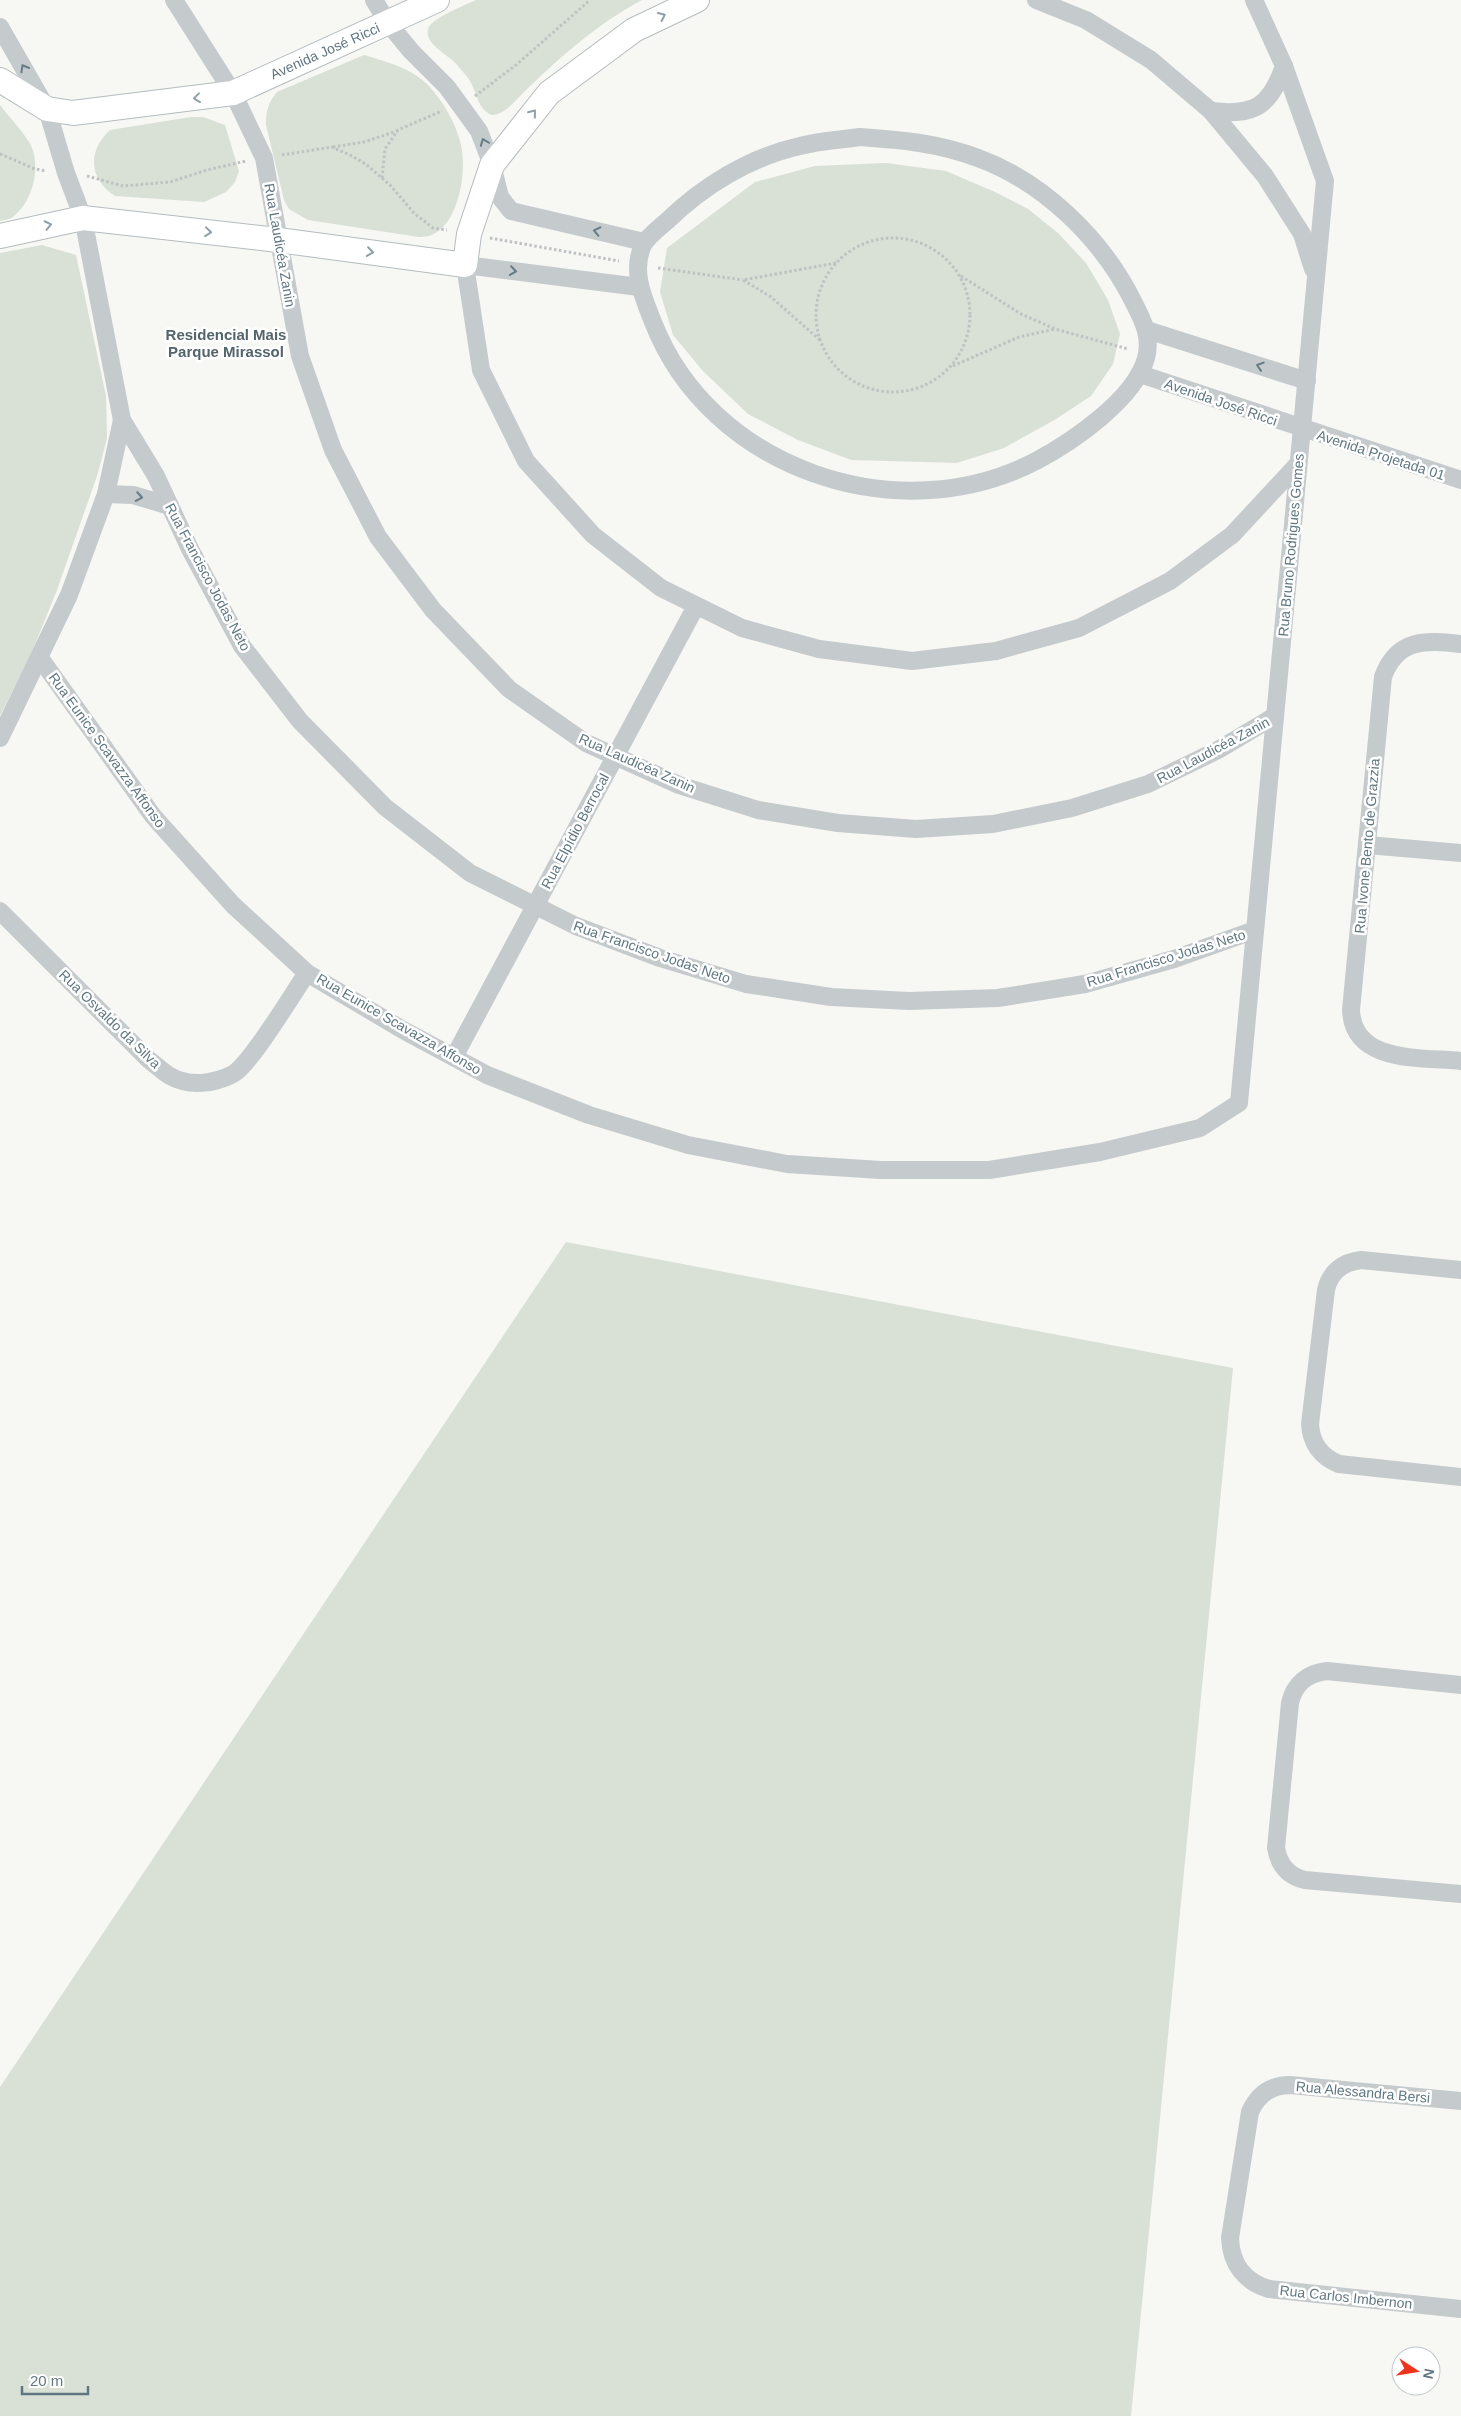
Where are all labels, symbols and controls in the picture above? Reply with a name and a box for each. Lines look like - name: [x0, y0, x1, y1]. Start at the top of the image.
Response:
- one-way arrow: [657, 12, 666, 23]
- street label: Avenida José Ricci: [268, 20, 382, 82]
- one-way arrow: [20, 65, 30, 74]
- one-way arrow: [193, 92, 201, 102]
- one-way arrow: [528, 110, 536, 119]
- one-way arrow: [479, 139, 489, 147]
- street label: Rua Laudicéa Zanin: [261, 182, 299, 308]
- one-way arrow: [43, 220, 52, 231]
- one-way arrow: [205, 226, 213, 237]
- one-way arrow: [592, 226, 601, 237]
- one-way arrow: [366, 246, 374, 257]
- one-way arrow: [509, 266, 517, 276]
- district label: Residencial Mais Parque Mirassol: [166, 326, 286, 360]
- one-way arrow: [1257, 361, 1265, 371]
- street label: Avenida José Ricci: [1163, 375, 1279, 429]
- street label: Avenida Projetada 01: [1315, 427, 1447, 483]
- street label: Rua Bruno Rodrigues Gomes: [1275, 453, 1307, 637]
- one-way arrow: [134, 491, 143, 501]
- street label: Rua Francisco Jodas Neto: [162, 500, 254, 654]
- street label: Rua Eunice Scavazza Affonso: [45, 670, 169, 831]
- street label: Rua Laudicéa Zanin: [1154, 714, 1272, 786]
- street label: Rua Laudicéa Zanin: [577, 730, 697, 796]
- street label: Rua Ivone Bento de Grazzia: [1351, 757, 1383, 934]
- street label: Rua Elpídio Berrocal: [538, 771, 612, 891]
- street label: Rua Francisco Jodas Neto: [571, 918, 733, 986]
- street label: Rua Francisco Jodas Neto: [1085, 926, 1247, 990]
- street label: Rua Osvaldo da Silva: [56, 966, 164, 1072]
- street label: Rua Eunice Scavazza Affonso: [314, 970, 484, 1078]
- street label: Rua Alessandra Bersi: [1295, 2078, 1431, 2106]
- street label: Rua Carlos Imbernon: [1279, 2282, 1413, 2312]
- north arrow: [1391, 2346, 1441, 2396]
- scale bar: [22, 2364, 89, 2396]
- text: N: [1420, 2367, 1438, 2380]
- text: 20 m: [30, 2372, 63, 2389]

